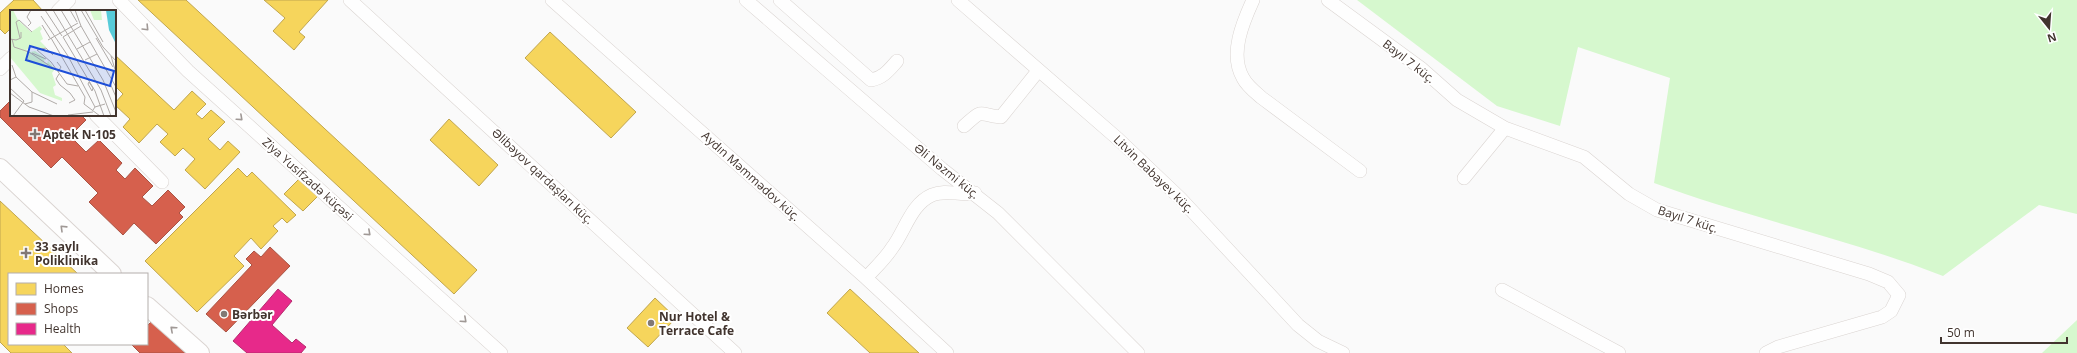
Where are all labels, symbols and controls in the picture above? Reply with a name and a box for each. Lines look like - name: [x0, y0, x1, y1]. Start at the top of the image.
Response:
- north arrow: [2029, 8, 2069, 48]
- inset map: [10, 10, 116, 116]
- one-way arrow: [141, 23, 149, 31]
- text: N: [2046, 30, 2059, 47]
- street label: Bayıl 7 küç.: [1379, 35, 1439, 87]
- one-way arrow: [235, 113, 243, 121]
- street label: Əlibəyov qardaşları küç.: [488, 124, 598, 228]
- place label: Aptek N-105: [43, 126, 116, 143]
- street label: Aydın Məmmədov küç.: [698, 127, 804, 225]
- marker: Aptek N-105: [30, 129, 40, 139]
- street label: Litvin Babayev küç.: [1110, 131, 1198, 217]
- street label: Ziya Yusifzadə küçəsi: [259, 134, 357, 224]
- street label: Əli Nəzmi küç.: [911, 139, 983, 203]
- street label: Bayıl 7 küç.: [1656, 201, 1720, 237]
- one-way arrow: [60, 225, 68, 233]
- one-way arrow: [363, 228, 371, 236]
- place label: 33 saylı Poliklinika: [35, 238, 98, 269]
- marker: 33 saylı Poliklinika: [20, 247, 32, 259]
- legend: [8, 273, 148, 345]
- text: Homes: [44, 280, 84, 297]
- text: Shops: [44, 300, 79, 317]
- place label: Bərbər: [232, 306, 273, 323]
- place label: Nur Hotel & Terrace Cafe: [659, 308, 734, 339]
- marker: Bərbər: [219, 309, 229, 319]
- one-way arrow: [460, 315, 467, 322]
- marker: Nur Hotel & Terrace Cafe: [646, 318, 656, 328]
- scale bar: [1941, 319, 2067, 345]
- text: Health: [44, 320, 81, 337]
- text: 50 m: [1947, 324, 1975, 341]
- one-way arrow: [170, 327, 178, 334]

